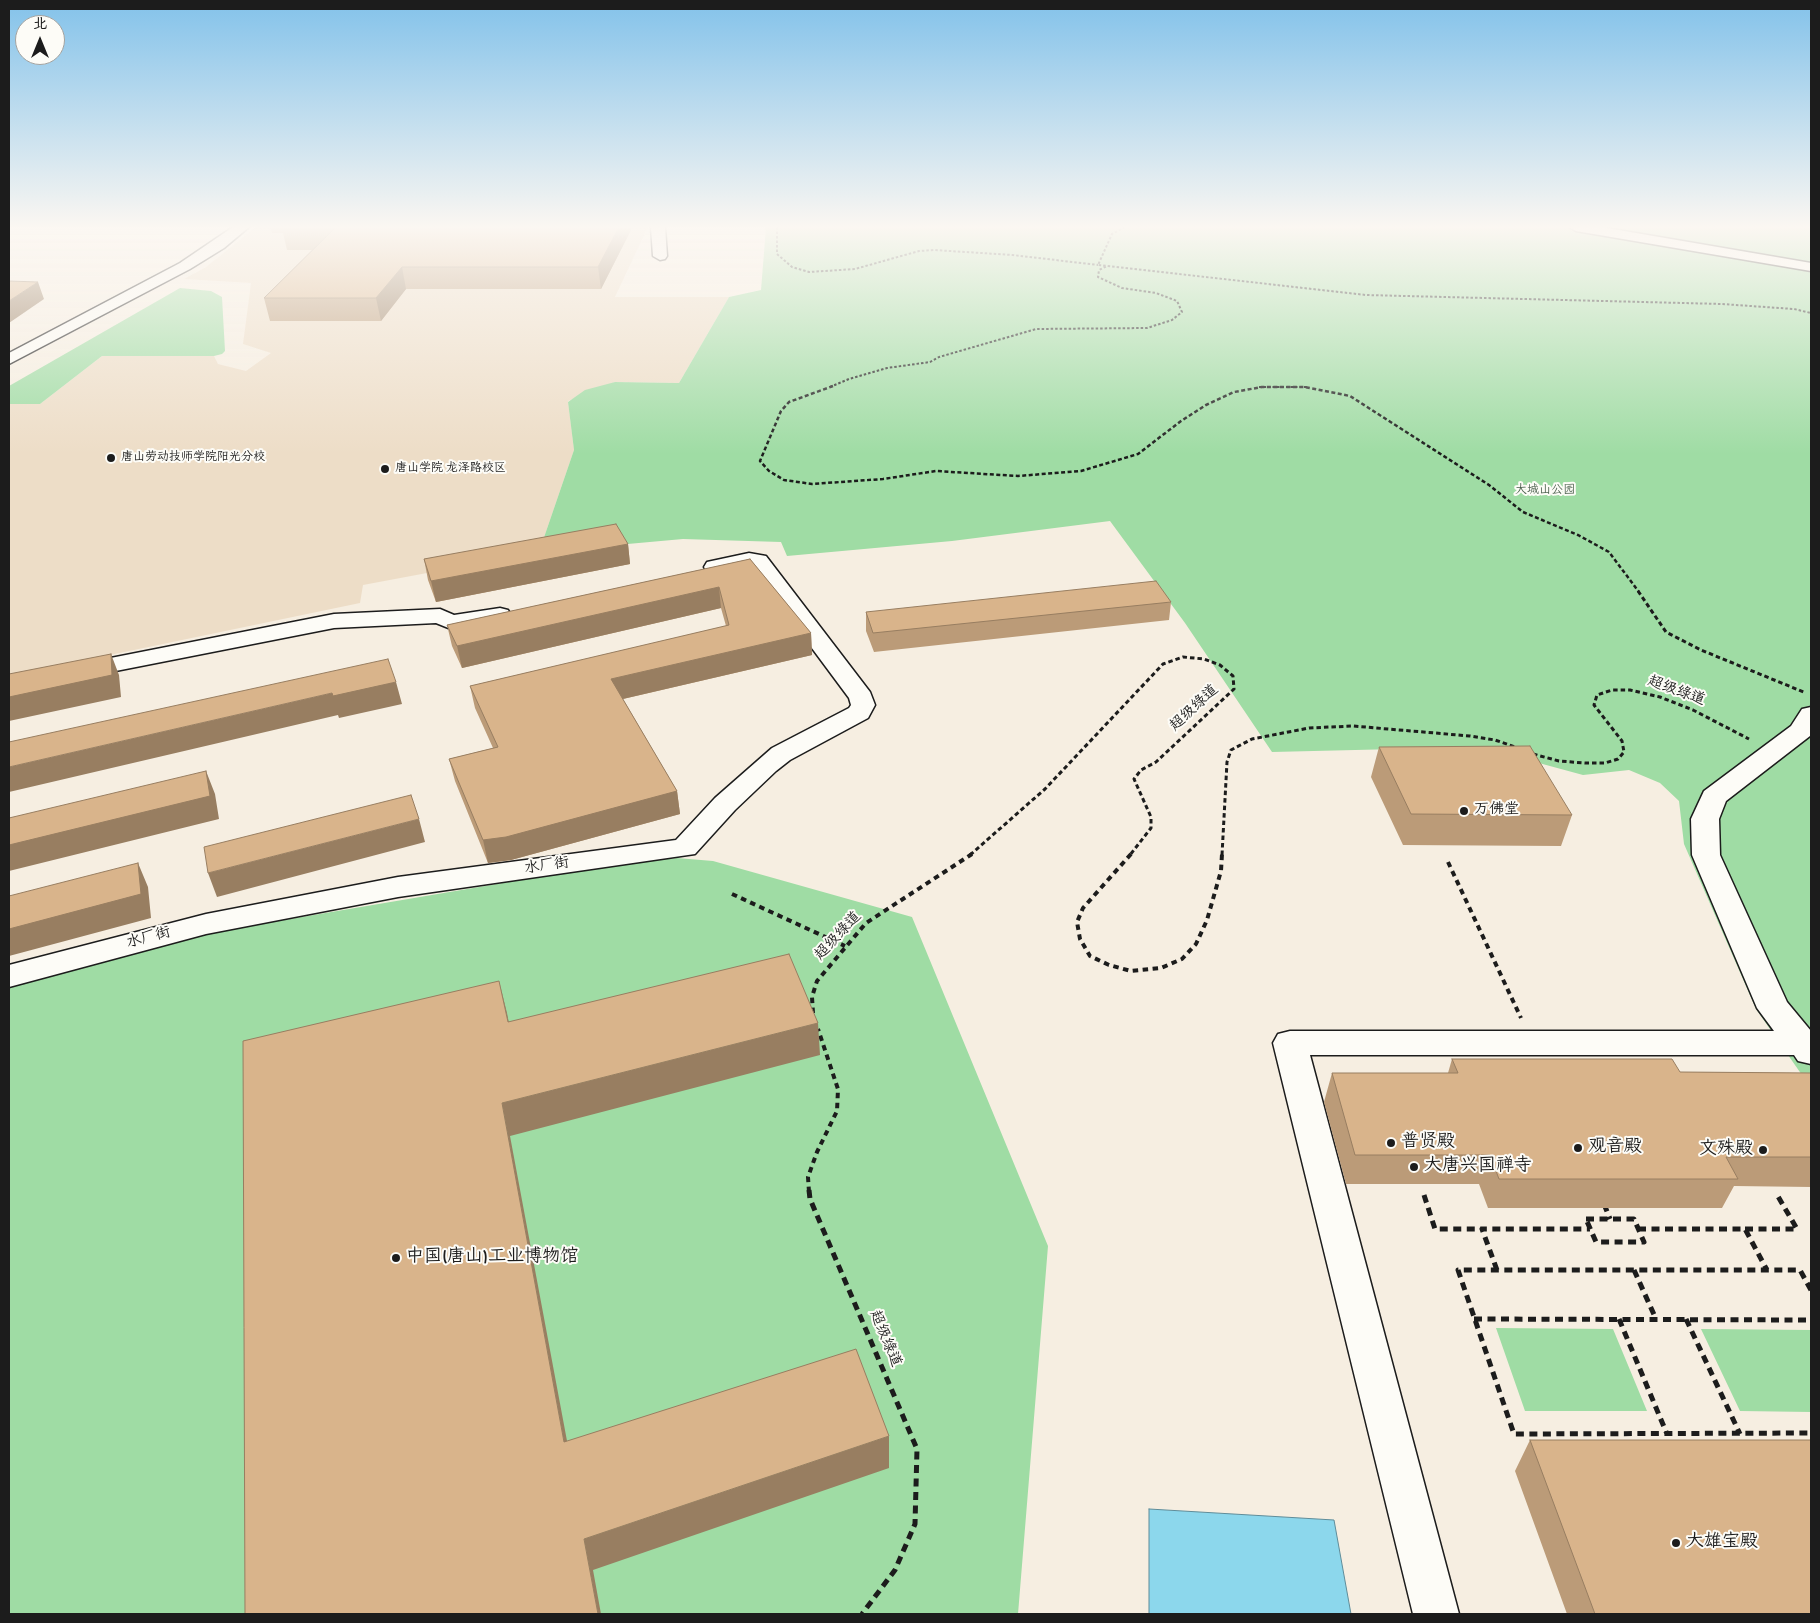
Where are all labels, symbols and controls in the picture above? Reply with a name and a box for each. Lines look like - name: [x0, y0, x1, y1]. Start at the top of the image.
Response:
- north arrow: [15, 15, 65, 65]
- text: 北: [33, 17, 47, 34]
- place label: 唐山劳动技师学院阳光分校: [121, 451, 265, 465]
- marker: 唐山劳动技师学院阳光分校: [105, 452, 117, 464]
- place label: 唐山学院 龙泽路校区: [395, 462, 506, 476]
- marker: 唐山学院 龙泽路校区: [379, 463, 391, 475]
- park label: 大城山公园: [1515, 484, 1575, 498]
- street label: 超级绿道: [1645, 673, 1707, 711]
- street label: 超级绿道: [1167, 682, 1223, 736]
- place label: 万佛堂: [1474, 802, 1519, 820]
- marker: 万佛堂: [1458, 805, 1470, 817]
- street label: 水厂街: [523, 855, 571, 879]
- street label: 超级绿道: [812, 909, 866, 965]
- street label: 水厂街: [125, 924, 173, 954]
- place label: 普贤殿: [1401, 1132, 1455, 1154]
- marker: 普贤殿: [1385, 1137, 1397, 1149]
- place label: 观音殿: [1588, 1137, 1642, 1159]
- place label: 文殊殿: [1699, 1139, 1753, 1161]
- marker: 观音殿: [1572, 1142, 1584, 1154]
- marker: 文殊殿: [1757, 1144, 1769, 1156]
- place label: 大唐兴国禅寺: [1424, 1156, 1532, 1178]
- marker: 大唐兴国禅寺: [1408, 1161, 1420, 1173]
- place label: 中国(唐山)工业博物馆: [406, 1247, 578, 1269]
- marker: 中国(唐山)工业博物馆: [390, 1252, 402, 1264]
- street label: 超级绿道: [864, 1308, 904, 1370]
- place label: 大雄宝殿: [1686, 1532, 1758, 1554]
- marker: 大雄宝殿: [1670, 1537, 1682, 1549]

